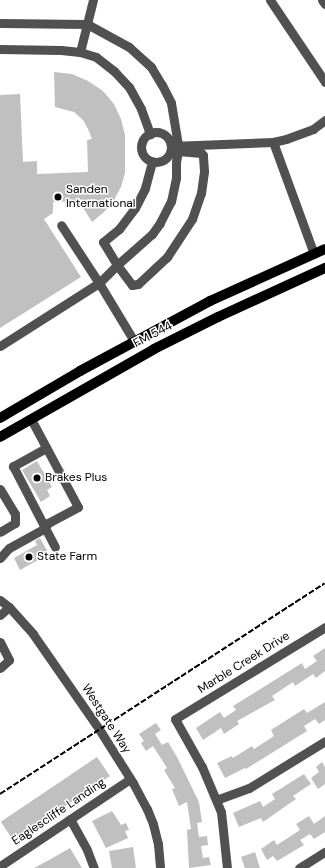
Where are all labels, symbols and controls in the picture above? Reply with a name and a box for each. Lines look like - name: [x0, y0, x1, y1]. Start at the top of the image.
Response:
- place label: Sanden International: [66, 183, 136, 211]
- marker: Sanden International: [53, 192, 63, 202]
- street label: FM 544: [131, 319, 175, 351]
- place label: Brakes Plus: [45, 471, 107, 485]
- marker: Brakes Plus: [32, 473, 42, 483]
- place label: State Farm: [37, 550, 97, 564]
- marker: State Farm: [24, 552, 34, 562]
- street label: Marble Creek Drive: [196, 629, 292, 697]
- street label: Westgate Way: [78, 682, 134, 756]
- street label: Eaglescliffe Landing: [10, 775, 108, 849]

